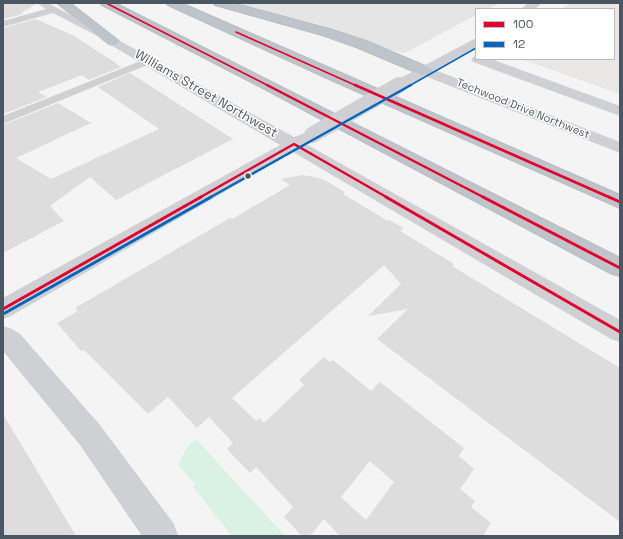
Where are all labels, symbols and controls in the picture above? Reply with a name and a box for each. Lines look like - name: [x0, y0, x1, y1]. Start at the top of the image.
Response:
- legend: [475, 8, 615, 60]
- text: 100: [513, 16, 533, 32]
- text: 12: [513, 36, 525, 52]
- street label: Williams Street Northwest: [132, 47, 280, 141]
- street label: Techwood Drive Northwest: [454, 76, 592, 142]
- unlabelled marker: [243, 171, 253, 181]

